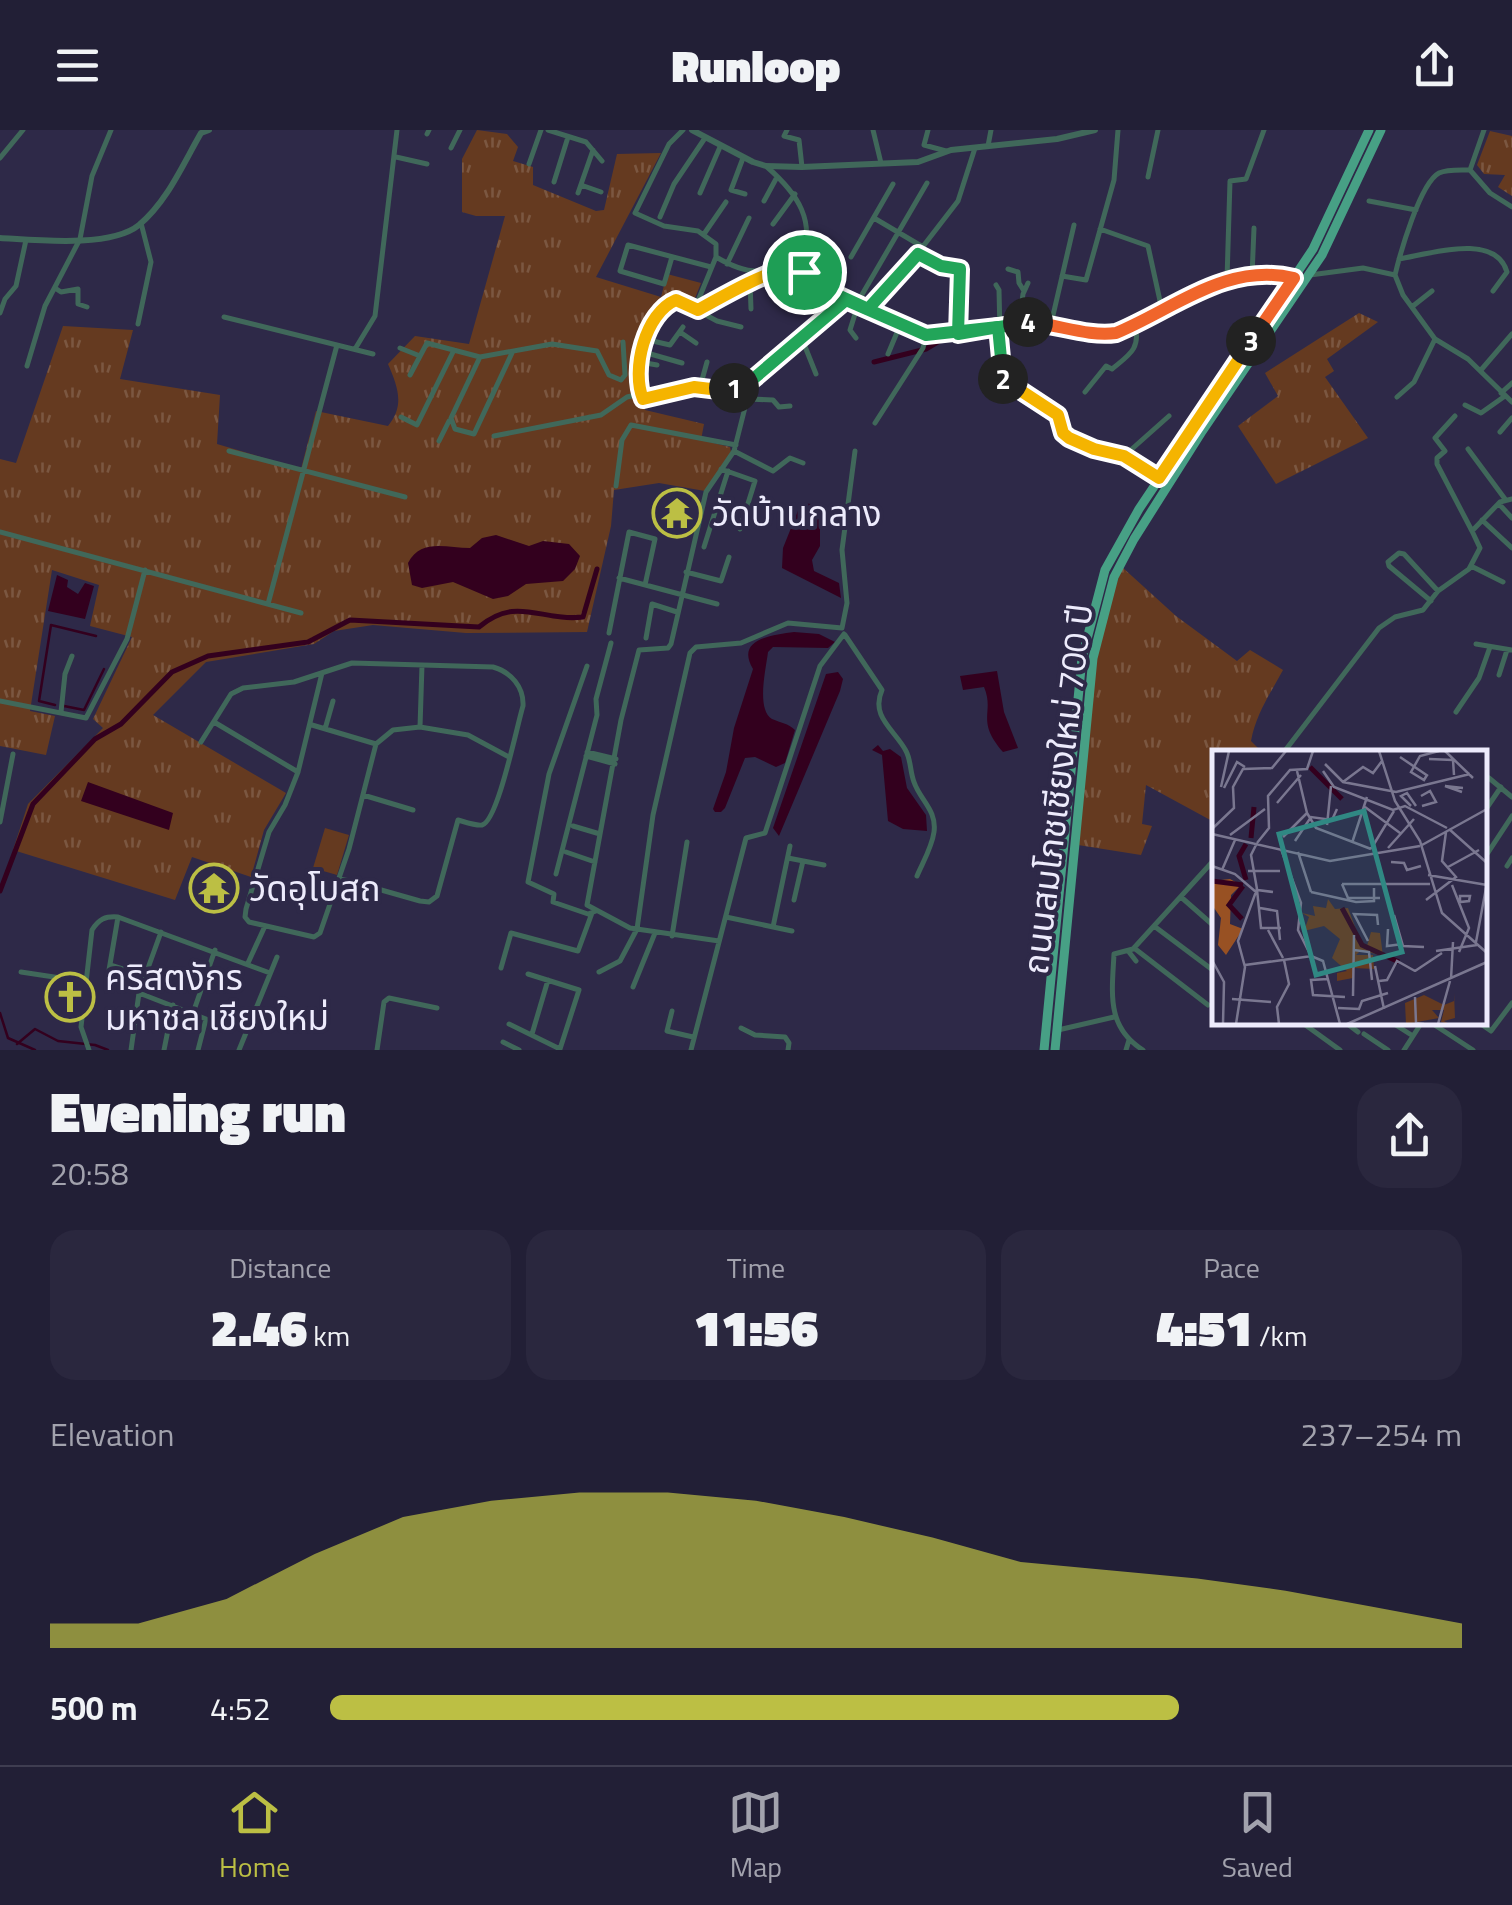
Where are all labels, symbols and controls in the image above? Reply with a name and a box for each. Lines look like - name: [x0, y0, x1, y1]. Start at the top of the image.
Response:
- text: Runloop: [672, 31, 840, 99]
- icon: menu: [50, 38, 105, 93]
- icon: share: [1407, 38, 1462, 93]
- pin: [762, 230, 847, 315]
- icon: arrive: [777, 245, 832, 300]
- pin: 4: [1003, 297, 1053, 347]
- text: 4: [1020, 300, 1036, 343]
- pin: 3: [1226, 316, 1276, 366]
- text: 3: [1243, 319, 1259, 362]
- pin: 2: [978, 354, 1028, 404]
- text: 2: [995, 357, 1011, 400]
- pin: 1: [709, 363, 759, 413]
- text: 1: [726, 366, 742, 409]
- place label: วัดบ้านกลาง: [712, 486, 882, 540]
- temple icon: วัดบ้านกลาง: [651, 487, 703, 539]
- street label: ถนนสมโภชเชียงใหม่ 700 ปี: [1007, 601, 1107, 977]
- inset map: [1212, 750, 1487, 1025]
- place label: วัดอุโบสถ: [249, 861, 381, 915]
- temple icon: วัดอุโบสถ: [188, 862, 240, 914]
- place label: คริสตงักร มหาชล เชียงใหม่: [105, 950, 329, 1044]
- church icon: คริสตงักร มหาชล เชียงใหม่: [44, 971, 96, 1023]
- text: Evening run: [50, 1070, 346, 1153]
- button: share: [1357, 1083, 1462, 1188]
- text: 20:58: [50, 1149, 129, 1197]
- text: Distance: [229, 1246, 331, 1289]
- text: Time: [727, 1246, 785, 1289]
- text: Pace: [1203, 1246, 1260, 1289]
- text: 2.46: [211, 1289, 307, 1365]
- text: 11:56: [694, 1289, 818, 1365]
- text: 4:51: [1156, 1289, 1253, 1365]
- text: km: [307, 1314, 350, 1357]
- text: /km: [1253, 1314, 1307, 1357]
- text: Elevation: [50, 1410, 174, 1458]
- text: 237–254 m: [1300, 1410, 1462, 1458]
- text: 500 m: [50, 1684, 138, 1732]
- text: 4:52: [210, 1684, 271, 1732]
- tab: Home: [219, 1785, 290, 1888]
- tab: Map: [728, 1785, 783, 1888]
- tab: Saved: [1222, 1785, 1293, 1888]

